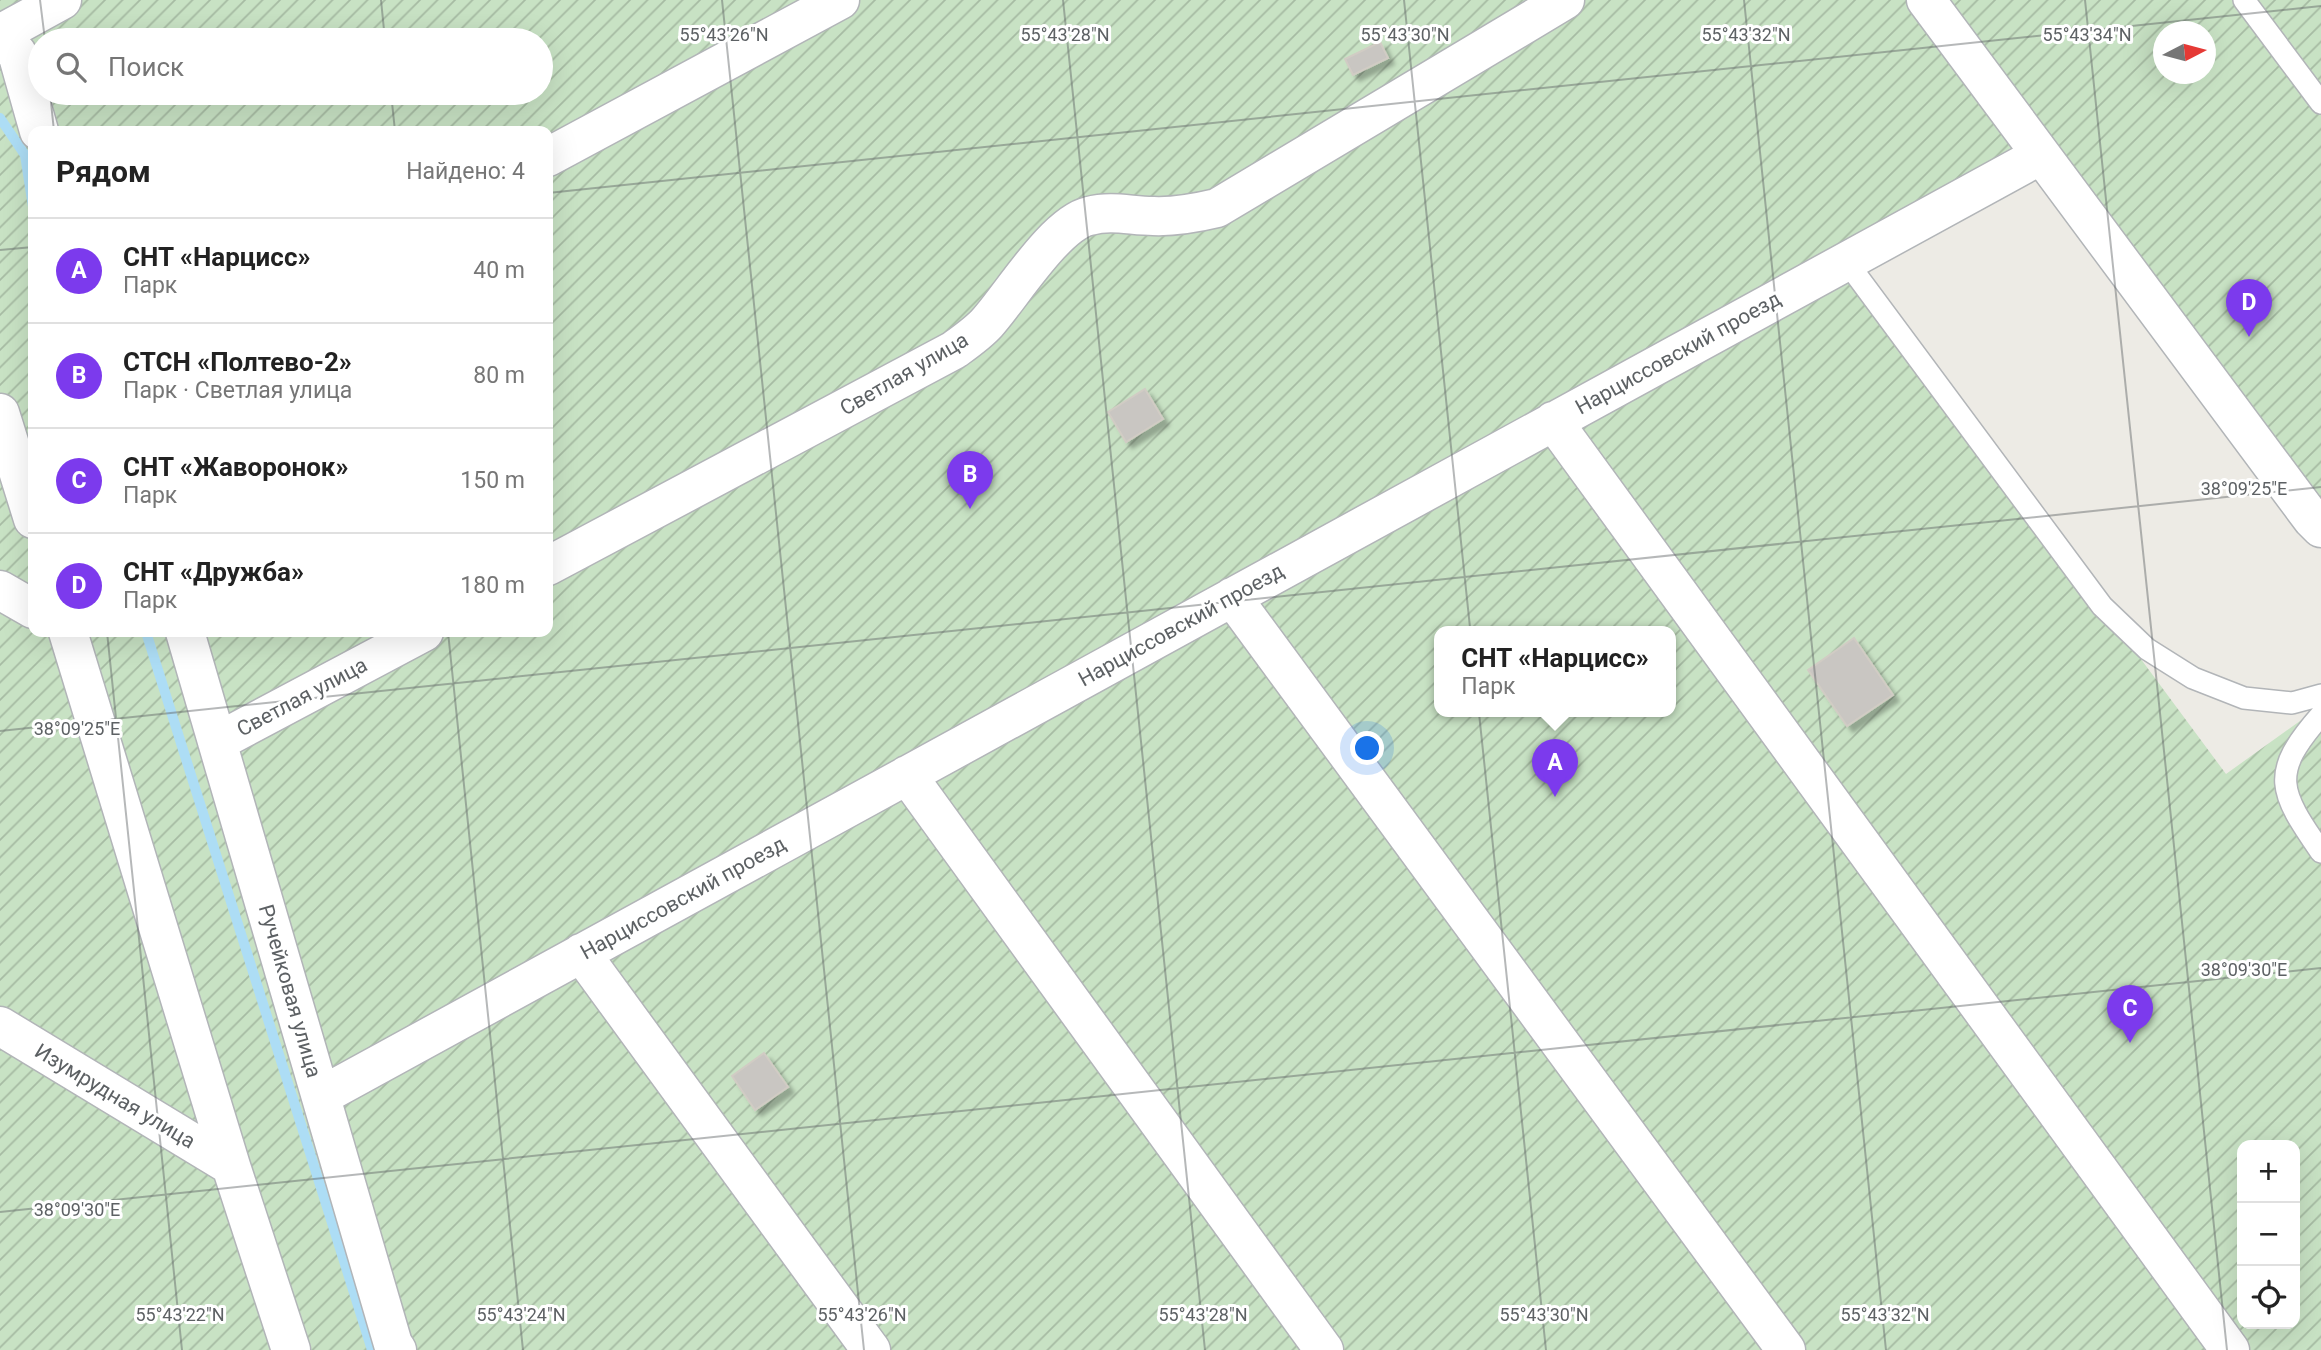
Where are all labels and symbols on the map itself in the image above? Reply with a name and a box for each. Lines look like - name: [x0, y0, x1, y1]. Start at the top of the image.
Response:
- north arrow: [2153, 21, 2216, 84]
- text: 55°43'26"N: [679, 24, 769, 45]
- text: 55°43'28"N: [1020, 24, 1110, 45]
- text: 55°43'30"N: [1360, 24, 1450, 45]
- text: 55°43'32"N: [1701, 24, 1791, 45]
- text: 55°43'34"N: [2042, 24, 2132, 45]
- pin: D: [2226, 279, 2272, 337]
- street label: Нарциссовский проезд: [1571, 286, 1785, 419]
- street label: Светлая улица: [836, 328, 972, 420]
- pin: B: [947, 451, 993, 509]
- text: 38°09'25"E: [2201, 478, 2287, 499]
- street label: Нарциссовский проезд: [1074, 558, 1288, 691]
- street label: Светлая улица: [233, 653, 371, 741]
- text: 38°09'25"E: [34, 718, 120, 739]
- your location: [1350, 731, 1384, 765]
- pin: A: [1532, 739, 1578, 797]
- street label: Нарциссовский проезд: [576, 831, 790, 964]
- street label: Ручейковая улица: [254, 902, 326, 1080]
- text: 38°09'30"E: [2201, 959, 2287, 980]
- pin: C: [2107, 985, 2153, 1043]
- street label: Изумрудная улица: [30, 1039, 200, 1153]
- text: 38°09'30"E: [34, 1199, 120, 1220]
- text: 55°43'22"N: [135, 1304, 225, 1325]
- text: 55°43'24"N: [476, 1304, 566, 1325]
- text: 55°43'26"N: [817, 1304, 907, 1325]
- text: 55°43'28"N: [1158, 1304, 1248, 1325]
- text: 55°43'30"N: [1499, 1304, 1589, 1325]
- text: 55°43'32"N: [1840, 1304, 1930, 1325]

